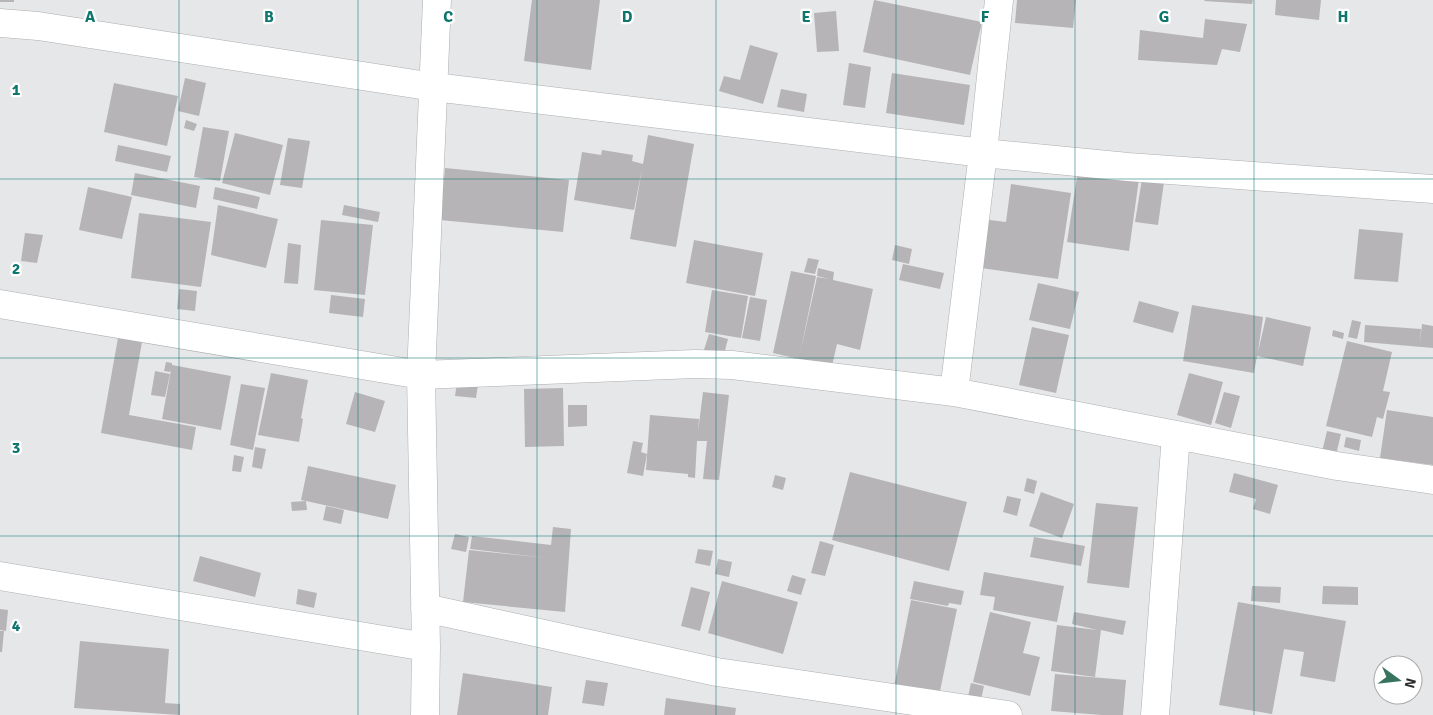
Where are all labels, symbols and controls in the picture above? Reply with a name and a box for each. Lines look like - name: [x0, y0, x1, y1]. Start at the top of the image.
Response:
- text: A: [85, 7, 96, 27]
- text: B: [264, 7, 274, 27]
- text: C: [443, 7, 453, 27]
- text: D: [622, 7, 633, 27]
- text: E: [801, 7, 811, 27]
- text: F: [981, 7, 990, 27]
- text: G: [1159, 7, 1169, 27]
- text: H: [1338, 7, 1348, 27]
- text: 1: [12, 80, 21, 100]
- text: 2: [12, 259, 20, 279]
- text: 3: [12, 438, 20, 458]
- text: 4: [12, 616, 21, 636]
- north arrow: [1373, 655, 1423, 705]
- text: N: [1401, 676, 1420, 690]

